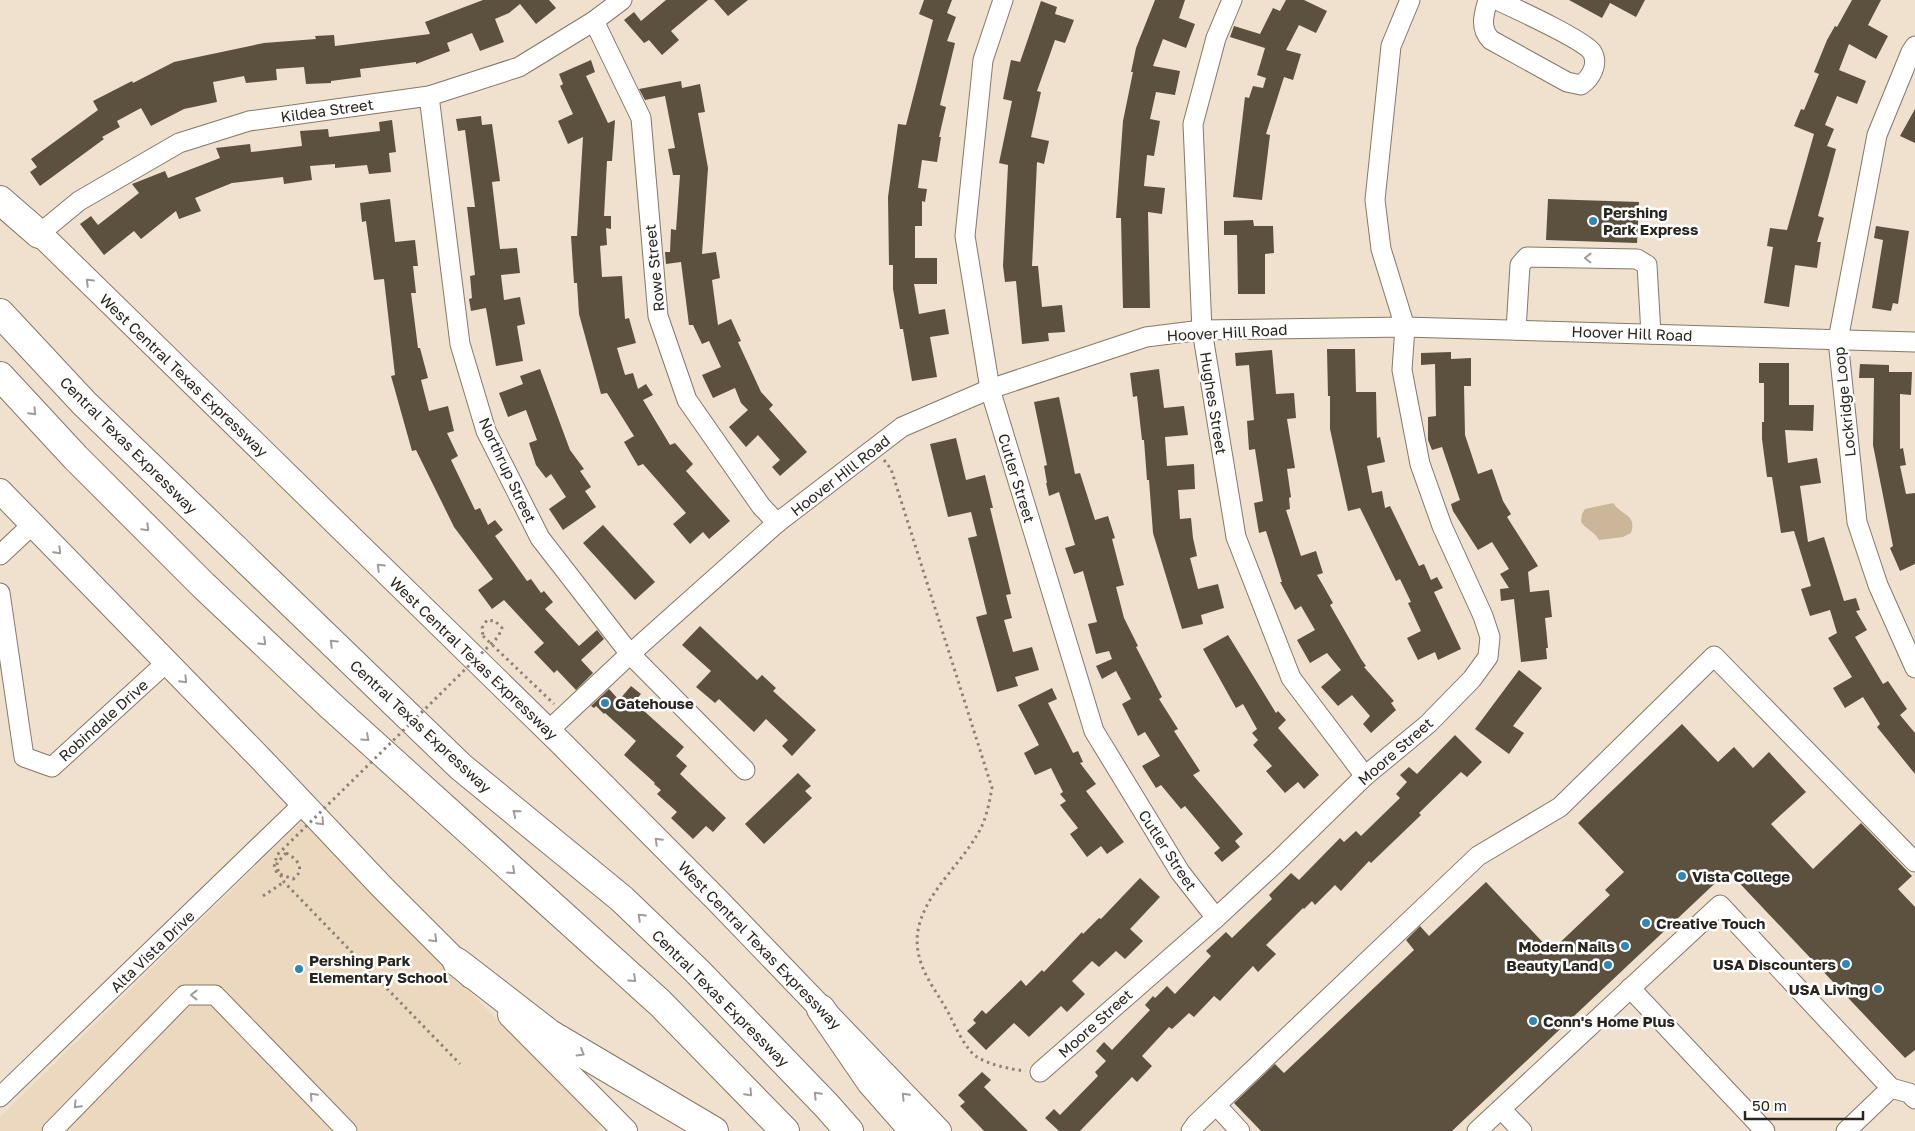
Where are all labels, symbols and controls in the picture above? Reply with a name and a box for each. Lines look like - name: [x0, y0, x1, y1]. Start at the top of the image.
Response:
- street label: Kildea Street: [279, 95, 375, 125]
- place label: Pershing Park Express: [1603, 203, 1698, 238]
- marker: Pershing Park Express: [1587, 215, 1599, 227]
- street label: Rowe Street: [640, 223, 668, 313]
- one-way arrow: [1584, 253, 1592, 263]
- one-way arrow: [85, 279, 94, 288]
- street label: West Central Texas Expressway: [96, 290, 272, 460]
- street label: Hoover Hill Road: [1166, 320, 1288, 344]
- street label: Hoover Hill Road: [1571, 322, 1693, 344]
- street label: Lockridge Loop: [1829, 346, 1859, 458]
- street label: Hughes Street: [1197, 350, 1231, 456]
- street label: Central Texas Expressway: [57, 373, 201, 517]
- one-way arrow: [27, 406, 36, 415]
- street label: Northrup Street: [476, 415, 540, 525]
- street label: Hoover Hill Road: [787, 431, 893, 519]
- street label: Cutler Street: [995, 431, 1039, 525]
- one-way arrow: [140, 523, 149, 532]
- one-way arrow: [53, 545, 62, 554]
- one-way arrow: [377, 564, 386, 573]
- street label: West Central Texas Expressway: [386, 573, 562, 743]
- one-way arrow: [257, 636, 266, 645]
- one-way arrow: [329, 640, 338, 649]
- street label: Central Texas Expressway: [347, 656, 495, 796]
- one-way arrow: [178, 674, 187, 683]
- street label: Robindale Drive: [55, 675, 151, 765]
- place label: Gatehouse: [615, 694, 694, 712]
- marker: Gatehouse: [599, 697, 611, 709]
- street label: Moore Street: [1354, 714, 1436, 788]
- one-way arrow: [360, 732, 369, 741]
- street label: Cutler Street: [1135, 806, 1201, 894]
- one-way arrow: [513, 809, 522, 818]
- one-way arrow: [315, 816, 324, 825]
- one-way arrow: [655, 838, 664, 847]
- street label: West Central Texas Expressway: [675, 857, 845, 1033]
- one-way arrow: [506, 865, 515, 874]
- place label: Vista College: [1692, 867, 1790, 885]
- marker: Vista College: [1676, 870, 1688, 882]
- street label: Alta Vista Drive: [106, 906, 198, 996]
- one-way arrow: [637, 914, 646, 923]
- place label: Creative Touch: [1656, 914, 1765, 932]
- marker: Creative Touch: [1640, 917, 1652, 929]
- street label: Central Texas Expressway: [649, 926, 793, 1070]
- one-way arrow: [428, 933, 437, 942]
- place label: Modern Nails: [1518, 937, 1615, 955]
- marker: Modern Nails: [1619, 940, 1631, 952]
- place label: Pershing Park Elementary School: [309, 951, 448, 986]
- place label: USA Discounters: [1713, 955, 1836, 973]
- place label: Beauty Land: [1506, 956, 1598, 974]
- marker: USA Discounters: [1840, 958, 1852, 970]
- marker: Beauty Land: [1602, 959, 1614, 971]
- marker: Pershing Park Elementary School: [293, 963, 305, 975]
- one-way arrow: [627, 973, 636, 982]
- place label: USA Living: [1789, 980, 1868, 998]
- marker: USA Living: [1872, 983, 1884, 995]
- street label: Moore Street: [1054, 985, 1136, 1061]
- one-way arrow: [189, 990, 197, 1000]
- place label: Conn's Home Plus: [1543, 1012, 1675, 1030]
- marker: Conn's Home Plus: [1527, 1015, 1539, 1027]
- one-way arrow: [575, 1046, 584, 1056]
- one-way arrow: [743, 1087, 752, 1096]
- scale bar: [1745, 1088, 1862, 1120]
- one-way arrow: [813, 1091, 822, 1100]
- one-way arrow: [310, 1093, 319, 1102]
- one-way arrow: [902, 1093, 911, 1102]
- text: 50 m: [1752, 1096, 1787, 1114]
- one-way arrow: [74, 1099, 83, 1108]

